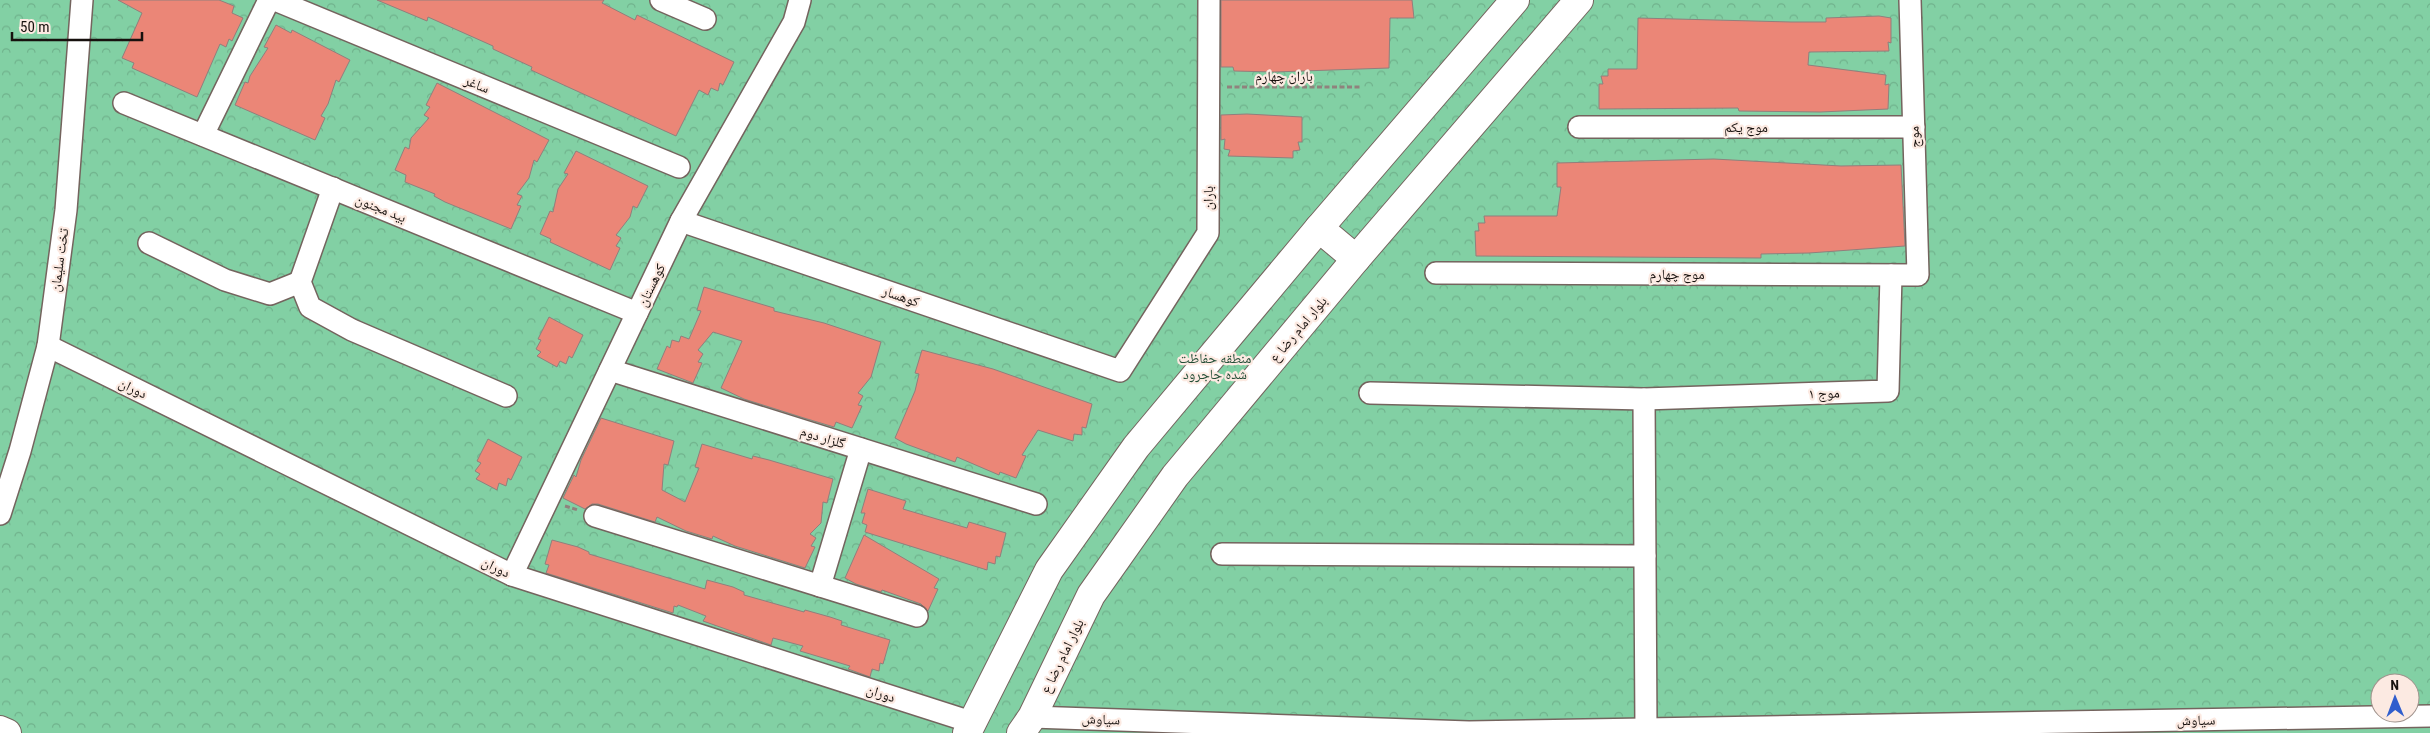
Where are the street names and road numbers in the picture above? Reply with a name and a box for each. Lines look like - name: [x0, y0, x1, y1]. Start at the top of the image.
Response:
- street label: باران چهارم: [1255, 68, 1313, 86]
- street label: ساغر: [461, 71, 492, 97]
- street label: موج یکم: [1724, 119, 1768, 137]
- street label: موج: [1906, 126, 1924, 148]
- street label: باران: [1200, 186, 1217, 210]
- street label: بید مجنون: [353, 191, 409, 226]
- street label: تخت سلیمان: [47, 227, 72, 293]
- street label: کوهستان: [634, 261, 669, 309]
- street label: موج چهارم: [1649, 266, 1705, 284]
- street label: کوهسار: [879, 282, 922, 311]
- street label: بلوار امام رضا ع: [1266, 293, 1332, 366]
- street label: دوران: [116, 374, 150, 403]
- street label: موج ۱: [1808, 384, 1840, 404]
- street label: گلزار دوم: [798, 423, 848, 453]
- street label: دوران: [479, 553, 513, 582]
- street label: بلوار امام رضا ع: [1037, 616, 1089, 697]
- street label: دوران: [864, 681, 898, 706]
- street label: سیاوش: [1081, 710, 1121, 729]
- street label: سیاوش: [2177, 712, 2215, 729]

